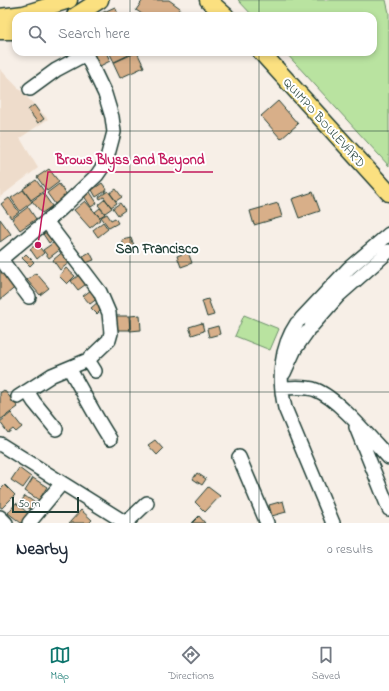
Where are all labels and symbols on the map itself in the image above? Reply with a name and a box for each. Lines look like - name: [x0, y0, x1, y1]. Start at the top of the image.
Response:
- street label: QUIMPO BOULEVARD: [278, 74, 369, 172]
- callout: Brows Blyss and Beyond: [48, 146, 213, 172]
- text: Brows Blyss and Beyond: [54, 150, 205, 173]
- district label: San Francisco: [115, 239, 199, 260]
- scale bar: [12, 495, 79, 514]

